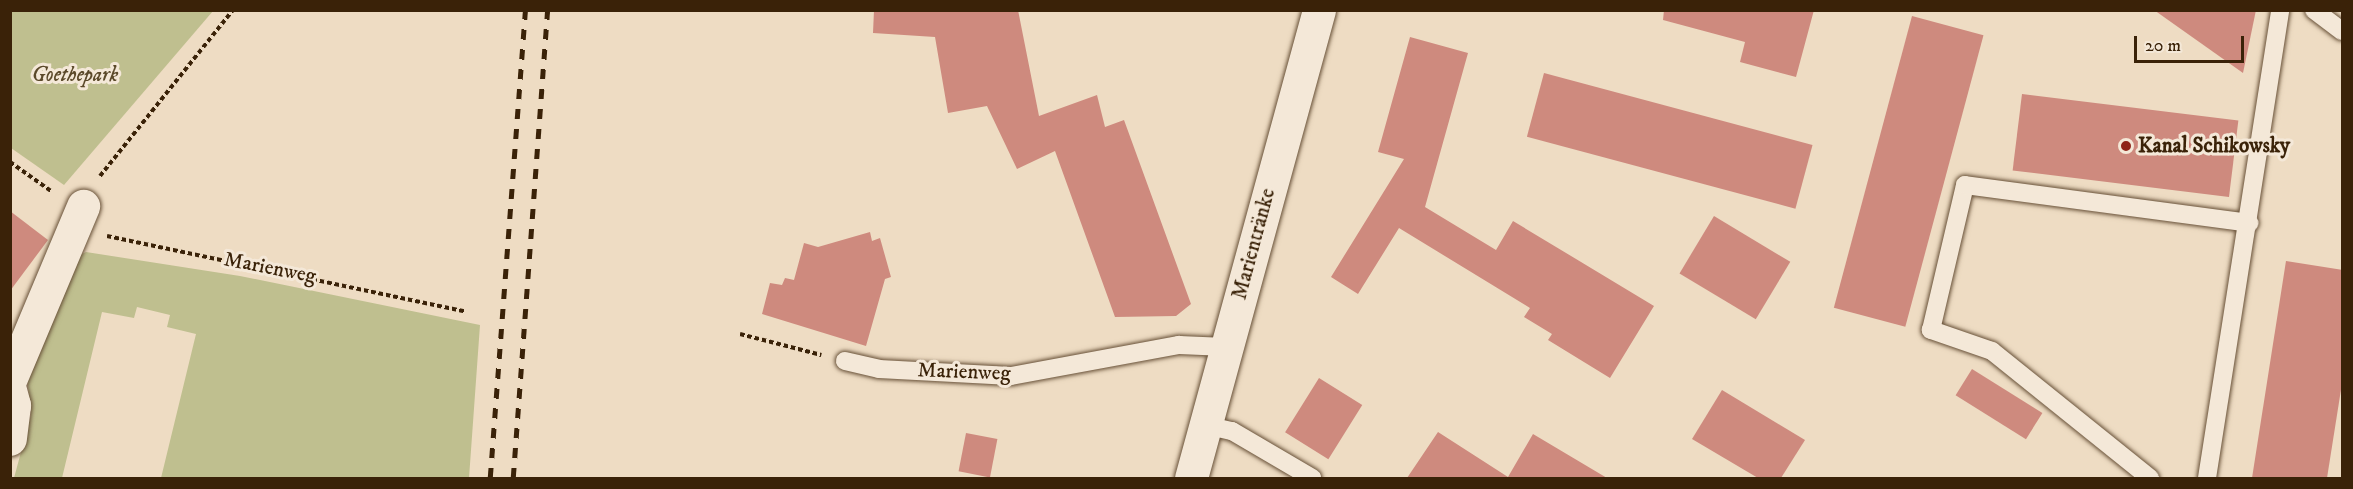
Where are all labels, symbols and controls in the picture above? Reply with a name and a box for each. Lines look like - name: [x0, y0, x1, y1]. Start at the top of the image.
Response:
- scale bar: [2137, 24, 2246, 62]
- text: 20 m: [2145, 35, 2181, 57]
- park label: Goethepark: [32, 62, 118, 88]
- place label: Kanal Schikowsky: [2138, 133, 2290, 159]
- marker: Kanal Schikowsky: [2119, 139, 2133, 153]
- street label: Marientränke: [1227, 186, 1281, 302]
- street label: Marienweg: [222, 247, 318, 289]
- street label: Marienweg: [917, 358, 1011, 386]

